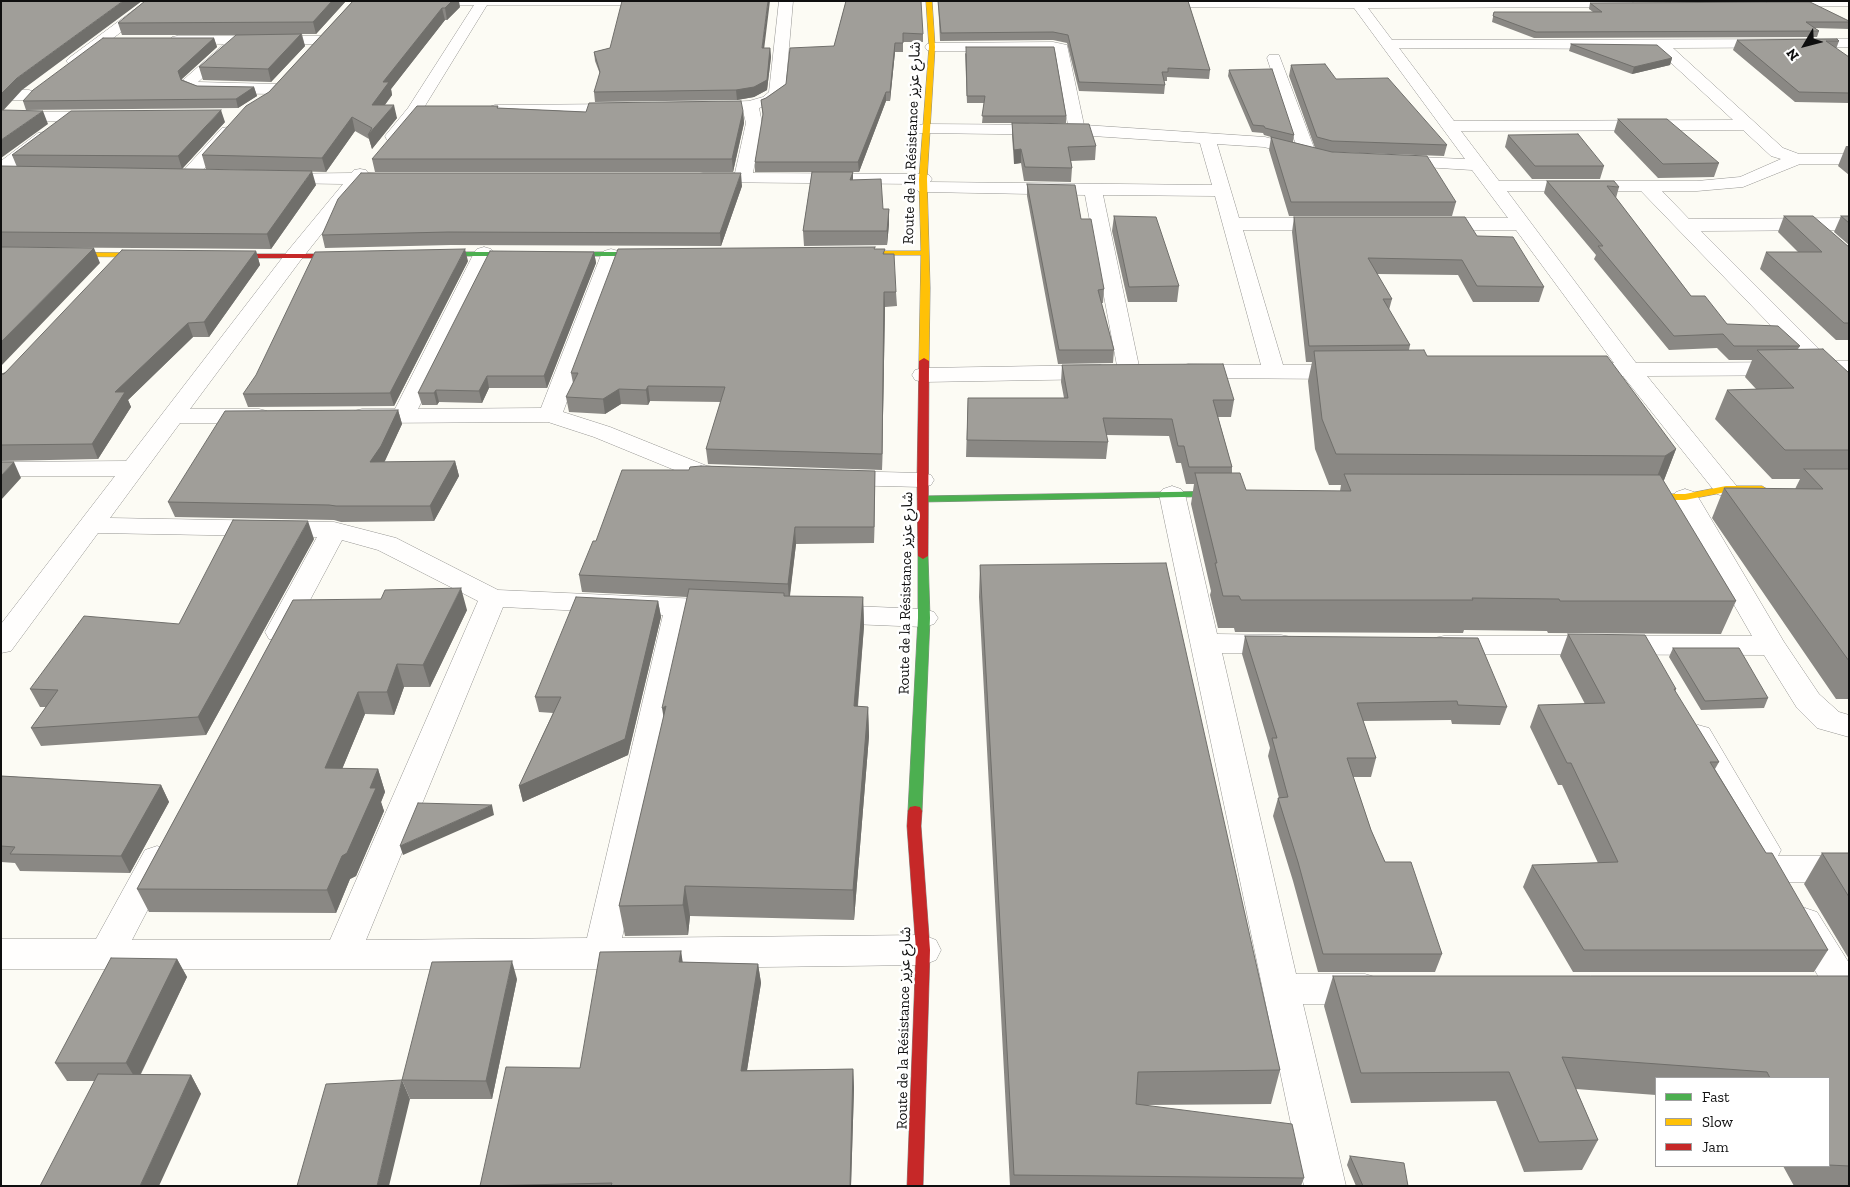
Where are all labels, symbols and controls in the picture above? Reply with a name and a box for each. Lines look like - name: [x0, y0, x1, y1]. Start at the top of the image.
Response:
- north arrow: [1780, 20, 1830, 70]
- street label: Route de la Résistance شارع عزيز: [899, 41, 925, 245]
- text: N: [1783, 45, 1803, 64]
- street label: Route de la Résistance شارع عزيز: [895, 491, 917, 695]
- street label: Route de la Résistance شارع عزيز: [893, 926, 915, 1130]
- legend: [1655, 1077, 1830, 1167]
- text: Fast: [1702, 1088, 1730, 1106]
- text: Slow: [1702, 1113, 1733, 1131]
- text: Jam: [1702, 1138, 1729, 1156]

